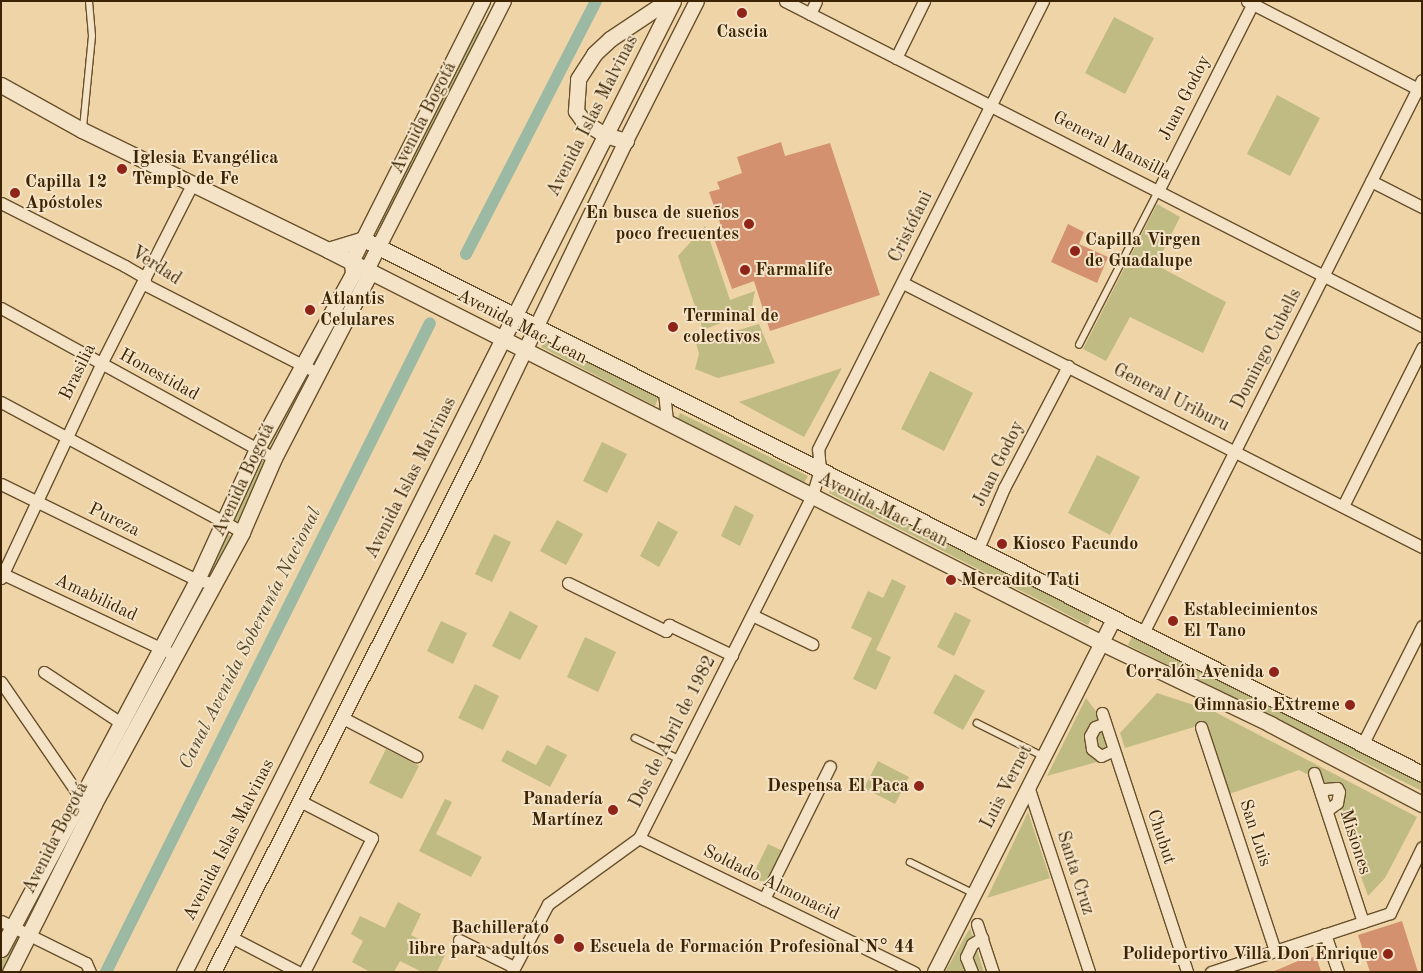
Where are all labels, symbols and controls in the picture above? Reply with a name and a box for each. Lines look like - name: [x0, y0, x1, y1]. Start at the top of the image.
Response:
- marker: Cascia: [736, 7, 748, 19]
- place label: Cascia: [716, 21, 768, 43]
- street label: Avenida Islas Malvinas: [543, 32, 643, 200]
- street label: Juan Godoy: [1154, 52, 1216, 144]
- street label: Avenida Bogotá: [387, 58, 461, 178]
- street label: General Mansilla: [1049, 107, 1175, 185]
- place label: Iglesia Evangélica Templo de Fe: [132, 148, 278, 190]
- marker: Iglesia Evangélica Templo de Fe: [116, 163, 128, 175]
- place label: Capilla 12 Apóstoles: [25, 172, 107, 214]
- marker: Capilla 12 Apóstoles: [9, 187, 21, 199]
- street label: Cristófani: [884, 188, 938, 266]
- place label: En busca de sueños poco frecuentes: [586, 203, 739, 245]
- marker: En busca de sueños poco frecuentes: [743, 218, 755, 230]
- place label: Capilla Virgen de Guadalupe: [1085, 230, 1201, 272]
- street label: Verdad: [127, 242, 185, 290]
- marker: Capilla Virgen de Guadalupe: [1069, 245, 1081, 257]
- place label: Farmalife: [755, 259, 833, 281]
- marker: Farmalife: [739, 264, 751, 276]
- street label: Avenida Mac Lean: [453, 285, 591, 369]
- street label: Domingo Cubells: [1227, 285, 1307, 413]
- place label: Atlantis Celulares: [320, 289, 395, 332]
- marker: Atlantis Celulares: [304, 304, 316, 316]
- place label: Terminal de colectivos: [683, 306, 779, 348]
- marker: Terminal de colectivos: [667, 321, 679, 333]
- street label: Brasilia: [55, 340, 101, 404]
- street label: Honestidad: [115, 344, 203, 406]
- street label: General Uriburu: [1109, 359, 1233, 437]
- street label: Avenida Islas Malvinas: [361, 394, 461, 562]
- street label: Juan Godoy: [969, 418, 1029, 510]
- street label: Avenida Bogotá: [208, 420, 280, 540]
- street label: Avenida Mac Lean: [814, 468, 952, 552]
- street label: Pureza: [85, 498, 143, 542]
- water label: Canal Avenida Soberanía Nacional: [175, 504, 327, 774]
- place label: Kiosco Facundo: [1012, 533, 1138, 555]
- marker: Kiosco Facundo: [996, 538, 1008, 550]
- place label: Mercadito Tati: [961, 569, 1080, 591]
- street label: Amabilidad: [51, 570, 141, 626]
- marker: Mercadito Tati: [945, 574, 957, 586]
- place label: Establecimientos El Tano: [1183, 600, 1318, 642]
- marker: Establecimientos El Tano: [1167, 615, 1179, 627]
- street label: Dos de Abril de 1982: [625, 652, 721, 812]
- place label: Corralón Avenida: [1125, 661, 1264, 683]
- marker: Corralón Avenida: [1268, 666, 1280, 678]
- place label: Gimnasio Extreme: [1193, 694, 1340, 716]
- marker: Gimnasio Extreme: [1344, 699, 1356, 711]
- street label: Luis Vernet: [977, 741, 1037, 833]
- street label: Avenida Islas Malvinas: [179, 756, 279, 924]
- place label: Despensa El Paca: [767, 775, 909, 797]
- street label: Avenida Bogotá: [19, 778, 93, 898]
- marker: Despensa El Paca: [913, 780, 925, 792]
- place label: Panadería Martínez: [522, 789, 603, 832]
- street label: San Luis: [1234, 797, 1276, 869]
- marker: Panadería Martínez: [607, 804, 619, 816]
- street label: Chubut: [1142, 807, 1180, 867]
- street label: Misiones: [1334, 807, 1376, 877]
- street label: Santa Cruz: [1051, 828, 1099, 918]
- street label: Soldado Almonacid: [699, 841, 843, 925]
- place label: Bachillerato libre para adultos: [409, 918, 549, 961]
- marker: Bachillerato libre para adultos: [553, 933, 565, 945]
- place label: Escuela de Formación Profesional N° 44: [589, 936, 915, 958]
- marker: Escuela de Formación Profesional N° 44: [573, 941, 585, 953]
- place label: Polideportivo Villa Don Enrique: [1122, 943, 1378, 965]
- marker: Polideportivo Villa Don Enrique: [1382, 948, 1394, 960]

